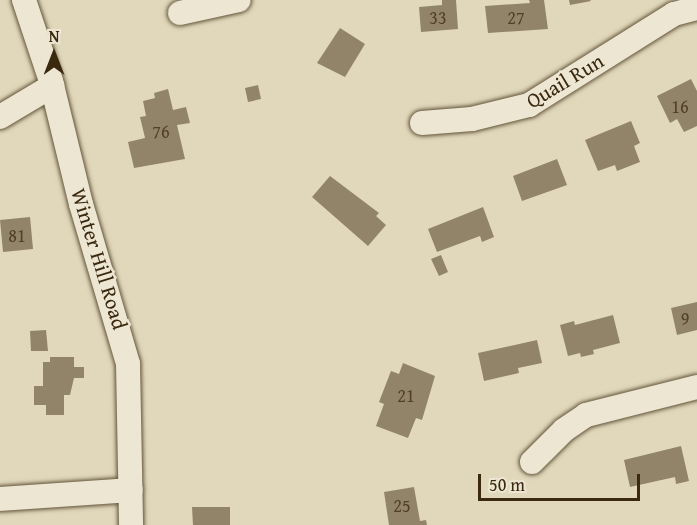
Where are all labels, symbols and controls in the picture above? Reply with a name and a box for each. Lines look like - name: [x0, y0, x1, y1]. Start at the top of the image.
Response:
- house number: 33: [429, 7, 447, 29]
- house number: 27: [507, 7, 525, 29]
- north arrow: [24, 24, 84, 84]
- text: N: [49, 24, 59, 48]
- street label: Quail Run: [522, 48, 608, 114]
- house number: 16: [671, 96, 689, 118]
- house number: 76: [152, 121, 170, 143]
- street label: Winter Hill Road: [66, 185, 132, 333]
- house number: 81: [8, 225, 26, 247]
- house number: 9: [681, 308, 689, 330]
- house number: 21: [397, 385, 415, 407]
- scale bar: [481, 462, 643, 500]
- text: 50 m: [489, 471, 525, 498]
- house number: 25: [393, 495, 411, 517]

